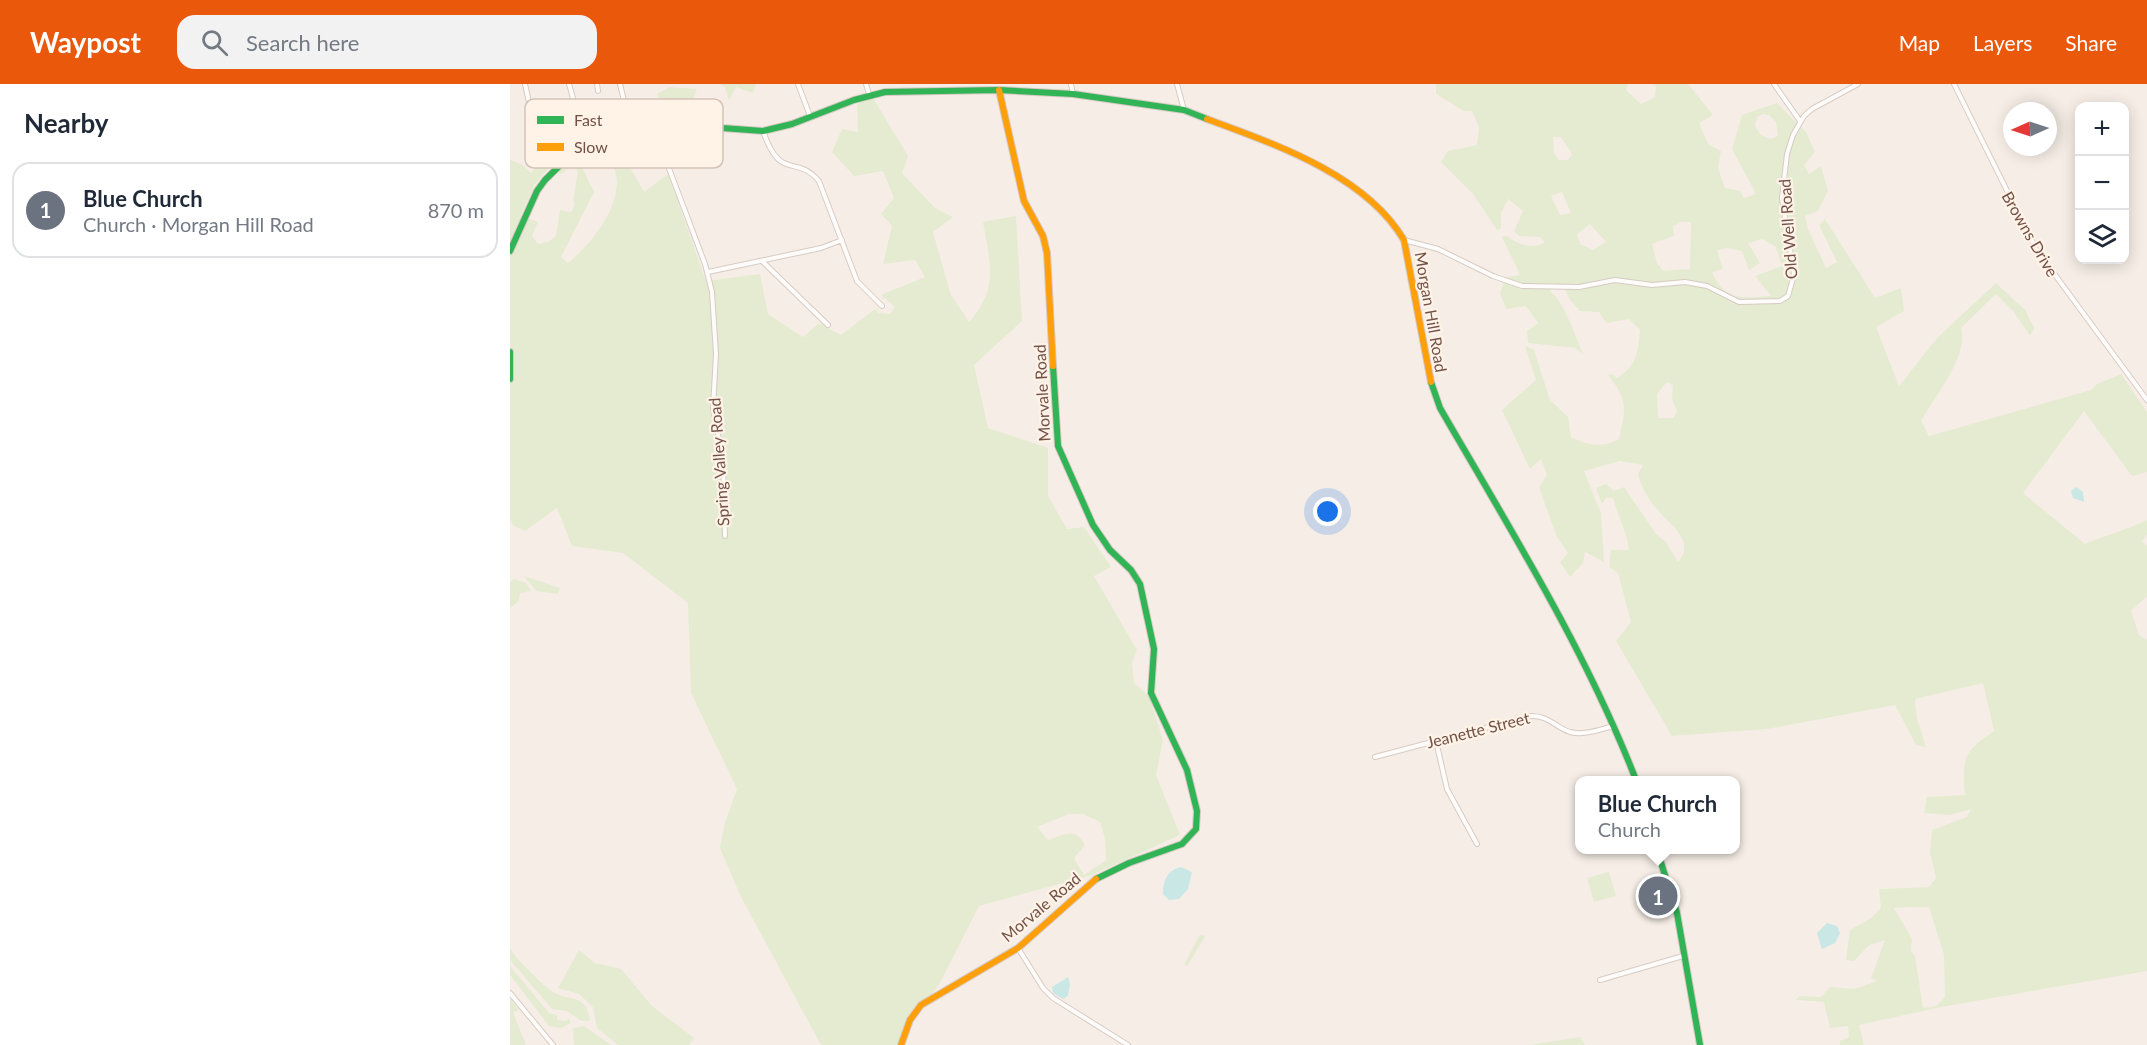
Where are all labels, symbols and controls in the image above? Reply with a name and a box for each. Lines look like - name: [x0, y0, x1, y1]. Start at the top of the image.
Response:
- search box: [177, 15, 597, 69]
- text: Waypost: [30, 25, 141, 59]
- icon: search: [198, 26, 231, 59]
- text: Search here: [246, 29, 359, 56]
- text: Map: [1899, 30, 1940, 55]
- text: Layers: [1973, 30, 2032, 55]
- text: Share: [2065, 30, 2117, 55]
- legend: [525, 99, 723, 168]
- north arrow: [2003, 102, 2057, 156]
- map controls: [2075, 102, 2129, 264]
- button: +: [2075, 102, 2129, 156]
- text: Nearby: [24, 107, 109, 139]
- text: Fast: [574, 110, 603, 129]
- text: Slow: [574, 137, 608, 156]
- button: −: [2075, 156, 2129, 210]
- street label: Old Well Road: [1775, 178, 1800, 280]
- text: Blue Church: [83, 185, 203, 212]
- street label: Browns Drive: [1998, 188, 2062, 280]
- text: 1: [40, 198, 51, 222]
- text: 870 m: [428, 198, 484, 222]
- button: layers: [2075, 210, 2129, 264]
- text: Church · Morgan Hill Road: [83, 212, 314, 236]
- street label: Morgan Hill Road: [1412, 250, 1451, 373]
- street label: Morvale Road: [1029, 344, 1054, 442]
- street label: Spring Valley Road: [705, 397, 732, 527]
- your location: [1313, 497, 1342, 526]
- street label: Jeanette Street: [1424, 707, 1532, 752]
- popup: [1575, 776, 1740, 854]
- text: Blue Church: [1598, 790, 1717, 817]
- text: Church: [1598, 817, 1661, 841]
- street label: Morvale Road: [997, 868, 1084, 945]
- pin: 1: [1638, 874, 1678, 918]

